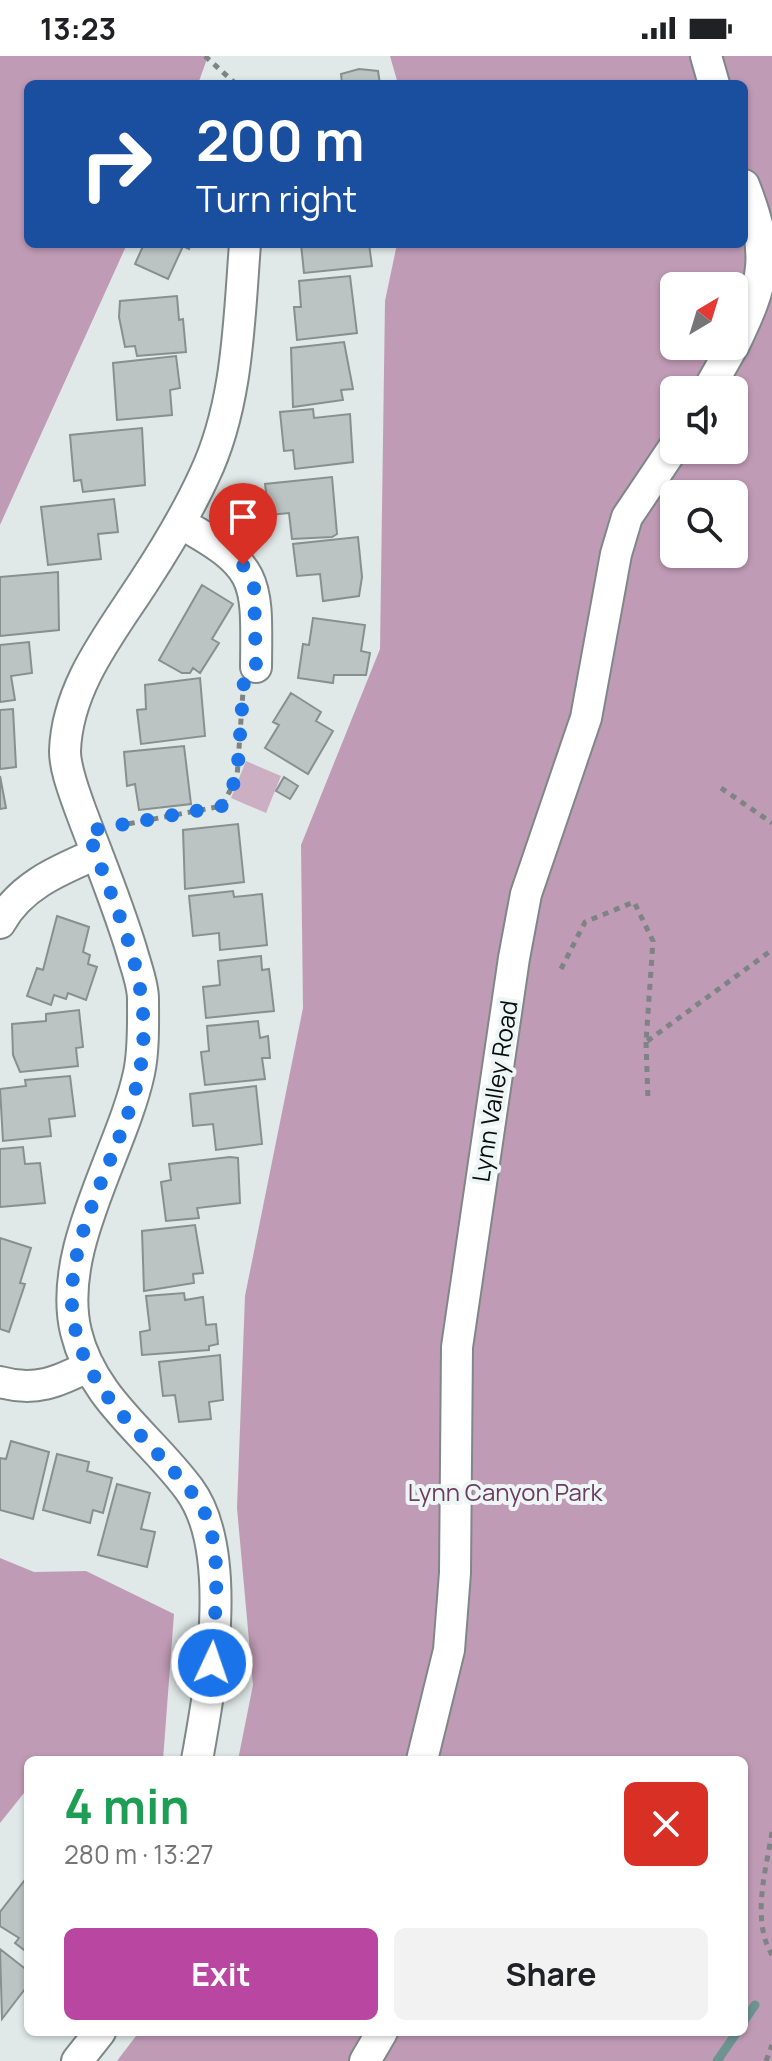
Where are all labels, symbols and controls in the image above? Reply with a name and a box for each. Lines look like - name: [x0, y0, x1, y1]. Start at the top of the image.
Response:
- text: 13:23: [40, 8, 116, 49]
- text: 200 m: [196, 101, 365, 178]
- icon: right: [64, 112, 168, 216]
- text: Turn right: [196, 174, 357, 223]
- north arrow: [660, 272, 748, 360]
- map controls: [660, 272, 748, 568]
- button: sound: [660, 376, 748, 464]
- button: search: [660, 480, 748, 568]
- pin: [209, 483, 277, 565]
- icon: arrive: [221, 495, 265, 539]
- street label: Lynn Valley Road: [463, 998, 525, 1184]
- park label: Lynn Canyon Park: [408, 1475, 603, 1508]
- position arrow: [170, 1621, 254, 1705]
- text: 4 min: [64, 1773, 189, 1838]
- button: close: [624, 1782, 708, 1866]
- text: 280 m · 13:27: [64, 1836, 213, 1872]
- button: Exit: [64, 1928, 378, 2020]
- button: Share: [394, 1928, 708, 2020]

